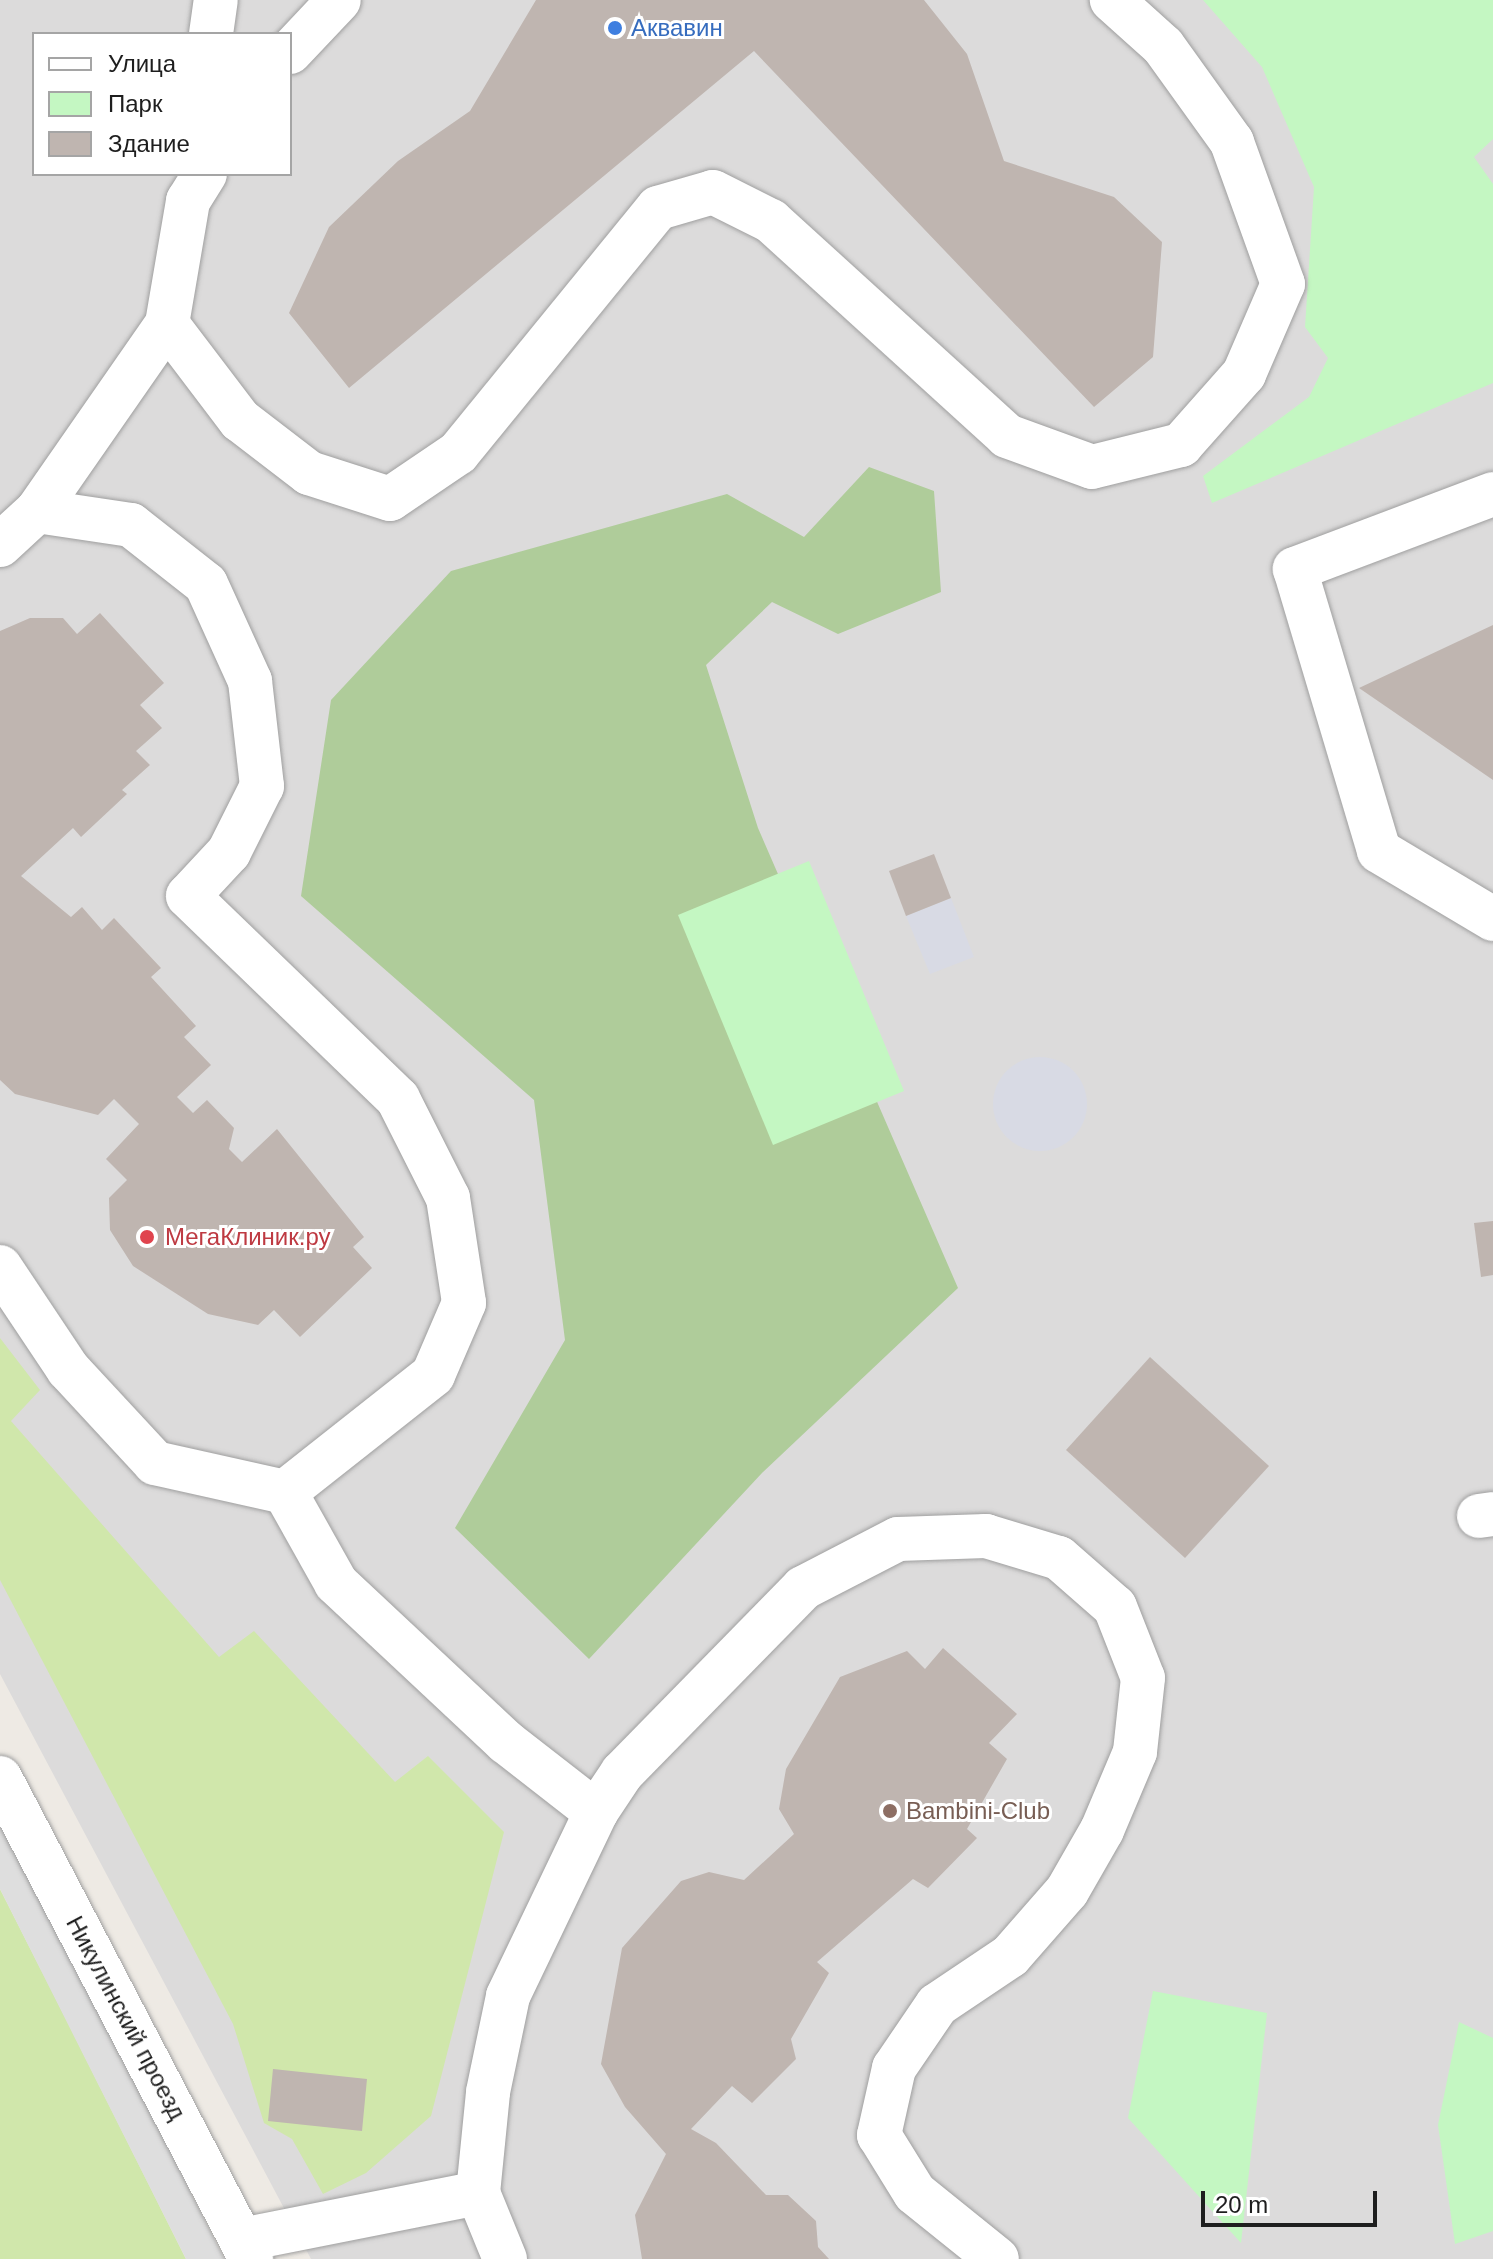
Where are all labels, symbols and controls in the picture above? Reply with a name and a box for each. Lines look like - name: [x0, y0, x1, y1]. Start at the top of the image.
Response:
- place label: Аквавин: [631, 14, 723, 42]
- marker: Аквавин: [606, 19, 624, 37]
- legend: [32, 32, 292, 176]
- text: Улица: [108, 50, 176, 77]
- text: Парк: [108, 90, 162, 117]
- text: Здание: [108, 130, 190, 157]
- place label: МегаКлиник.ру: [165, 1223, 330, 1251]
- marker: МегаКлиник.ру: [136, 1226, 158, 1248]
- place label: Bambini-Club: [906, 1797, 1050, 1825]
- marker: Bambini-Club: [881, 1802, 899, 1820]
- street label: Никулинский проезд: [60, 1911, 192, 2125]
- scale bar: [1205, 2175, 1381, 2225]
- text: 20 m: [1215, 2191, 1268, 2218]

